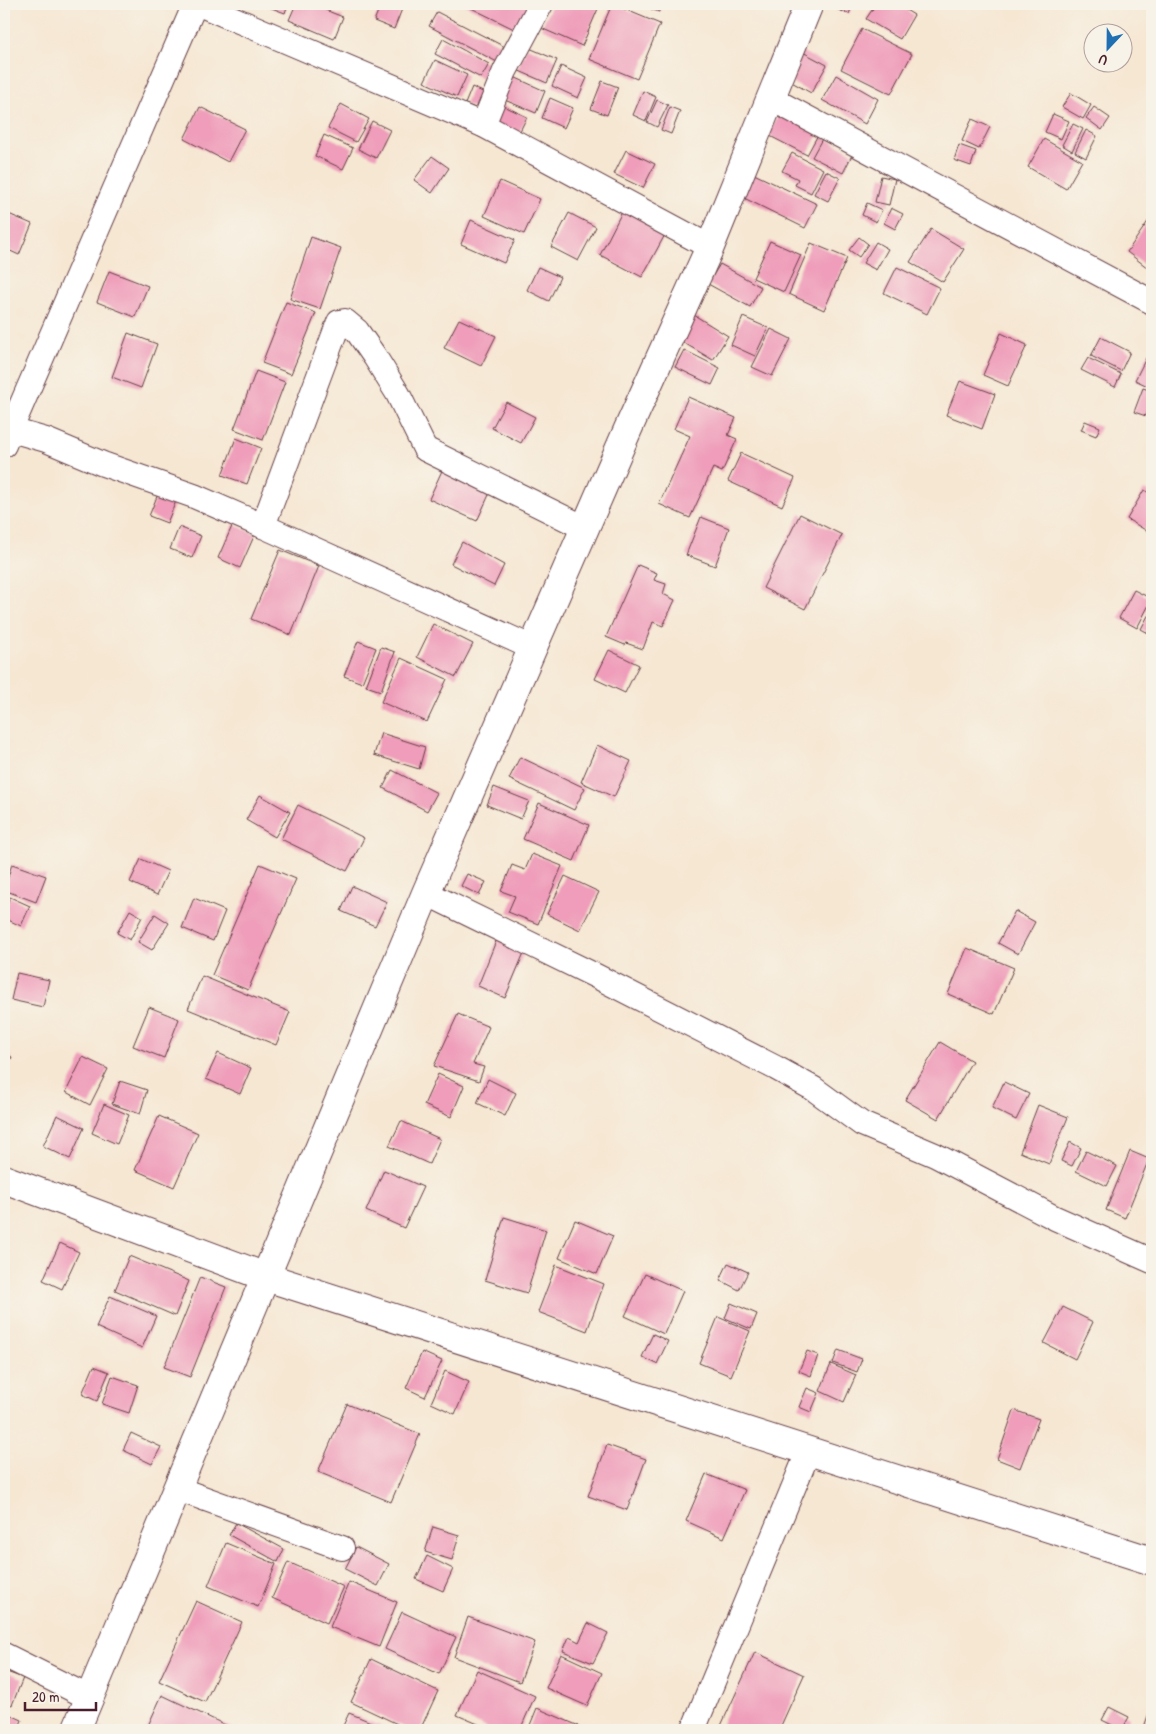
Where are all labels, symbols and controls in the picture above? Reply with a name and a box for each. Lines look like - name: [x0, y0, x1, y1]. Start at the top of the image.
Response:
- north arrow: [1084, 22, 1134, 72]
- text: U: [1096, 50, 1110, 71]
- scale bar: [25, 1679, 96, 1711]
- text: 20 m: [32, 1686, 59, 1707]

